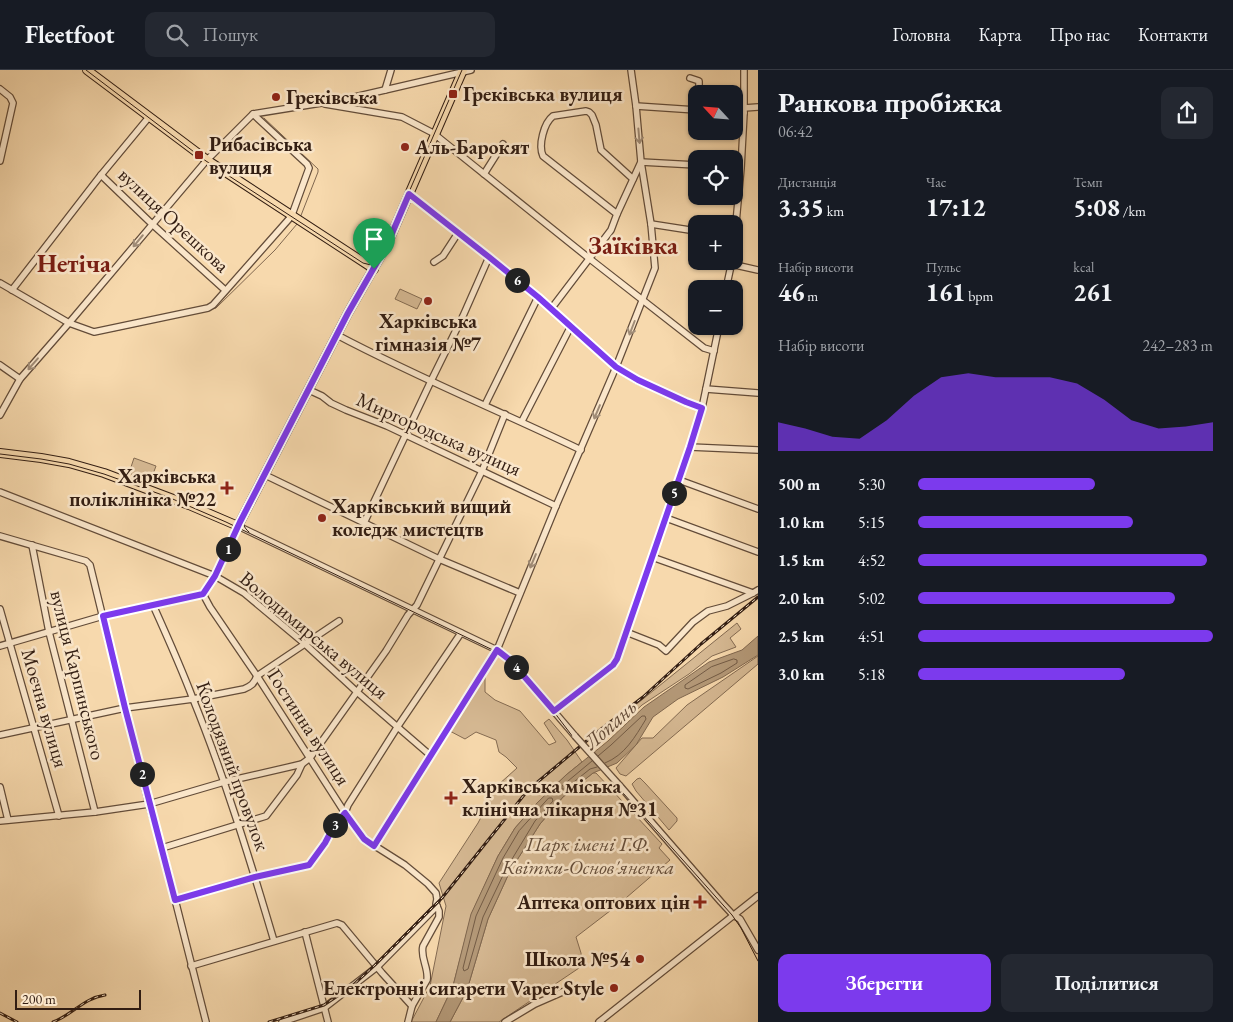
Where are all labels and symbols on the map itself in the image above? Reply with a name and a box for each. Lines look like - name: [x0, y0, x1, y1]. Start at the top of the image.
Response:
- place label: Греківська вулиця: [463, 81, 623, 107]
- place label: Греківська: [286, 84, 378, 110]
- north arrow: [688, 85, 742, 140]
- marker: Греківська вулиця: [447, 88, 459, 100]
- marker: Греківська: [270, 91, 282, 103]
- one-way arrow: [634, 127, 644, 143]
- place label: Рибасівська вулиця: [209, 131, 312, 180]
- place label: Аль-Барокят: [414, 134, 529, 160]
- marker: Аль-Барокят: [399, 141, 411, 153]
- marker: Рибасівська вулиця: [193, 149, 205, 161]
- street label: вулиця Орєшкова: [113, 162, 235, 278]
- pin: [353, 218, 395, 269]
- district label: Заїківка: [588, 229, 679, 261]
- one-way arrow: [133, 234, 144, 247]
- district label: Нетіча: [37, 247, 112, 279]
- pin: 6: [504, 268, 530, 292]
- marker: Харківська гімназія №7: [422, 295, 434, 307]
- place label: Харківська гімназія №7: [375, 308, 481, 357]
- one-way arrow: [626, 320, 635, 335]
- one-way arrow: [27, 358, 39, 371]
- street label: Миргородська вулиця: [353, 386, 525, 482]
- one-way arrow: [591, 404, 601, 419]
- place label: Харківська поліклініка №22: [69, 463, 216, 512]
- pin: 5: [662, 480, 686, 506]
- marker: Харківська поліклініка №22: [220, 481, 234, 495]
- place label: Харківський вищий коледж мистецтв: [331, 493, 512, 542]
- marker: Харківський вищий коледж мистецтв: [316, 512, 328, 524]
- pin: 1: [216, 536, 240, 562]
- one-way arrow: [528, 553, 537, 569]
- street label: Володимирська вулиця: [234, 565, 394, 705]
- street label: вулиця Карпинського: [44, 587, 112, 763]
- street label: Моєчна вулиця: [16, 645, 74, 771]
- pin: 4: [504, 654, 528, 680]
- street label: Гостинна вулиця: [262, 664, 356, 790]
- street label: Колодязний провулок: [190, 678, 276, 855]
- water label: Лопань: [577, 693, 642, 756]
- pin: 2: [130, 762, 154, 786]
- place label: Харківська міська клінічна лікарня №31: [461, 773, 658, 822]
- marker: Харківська міська клінічна лікарня №31: [444, 791, 458, 805]
- pin: 3: [322, 812, 348, 838]
- park label: Парк імені Г.Ф. Квітки-Основ'яненка: [501, 831, 674, 880]
- place label: Аптека оптових цін: [516, 889, 690, 915]
- marker: Аптека оптових цін: [694, 896, 706, 908]
- place label: Школа №54: [525, 946, 630, 972]
- marker: Школа №54: [634, 953, 646, 965]
- place label: Електронні сигарети Vaper Style: [323, 975, 604, 1001]
- marker: Електронні сигарети Vaper Style: [608, 982, 620, 994]
- scale bar: [15, 987, 141, 1010]

